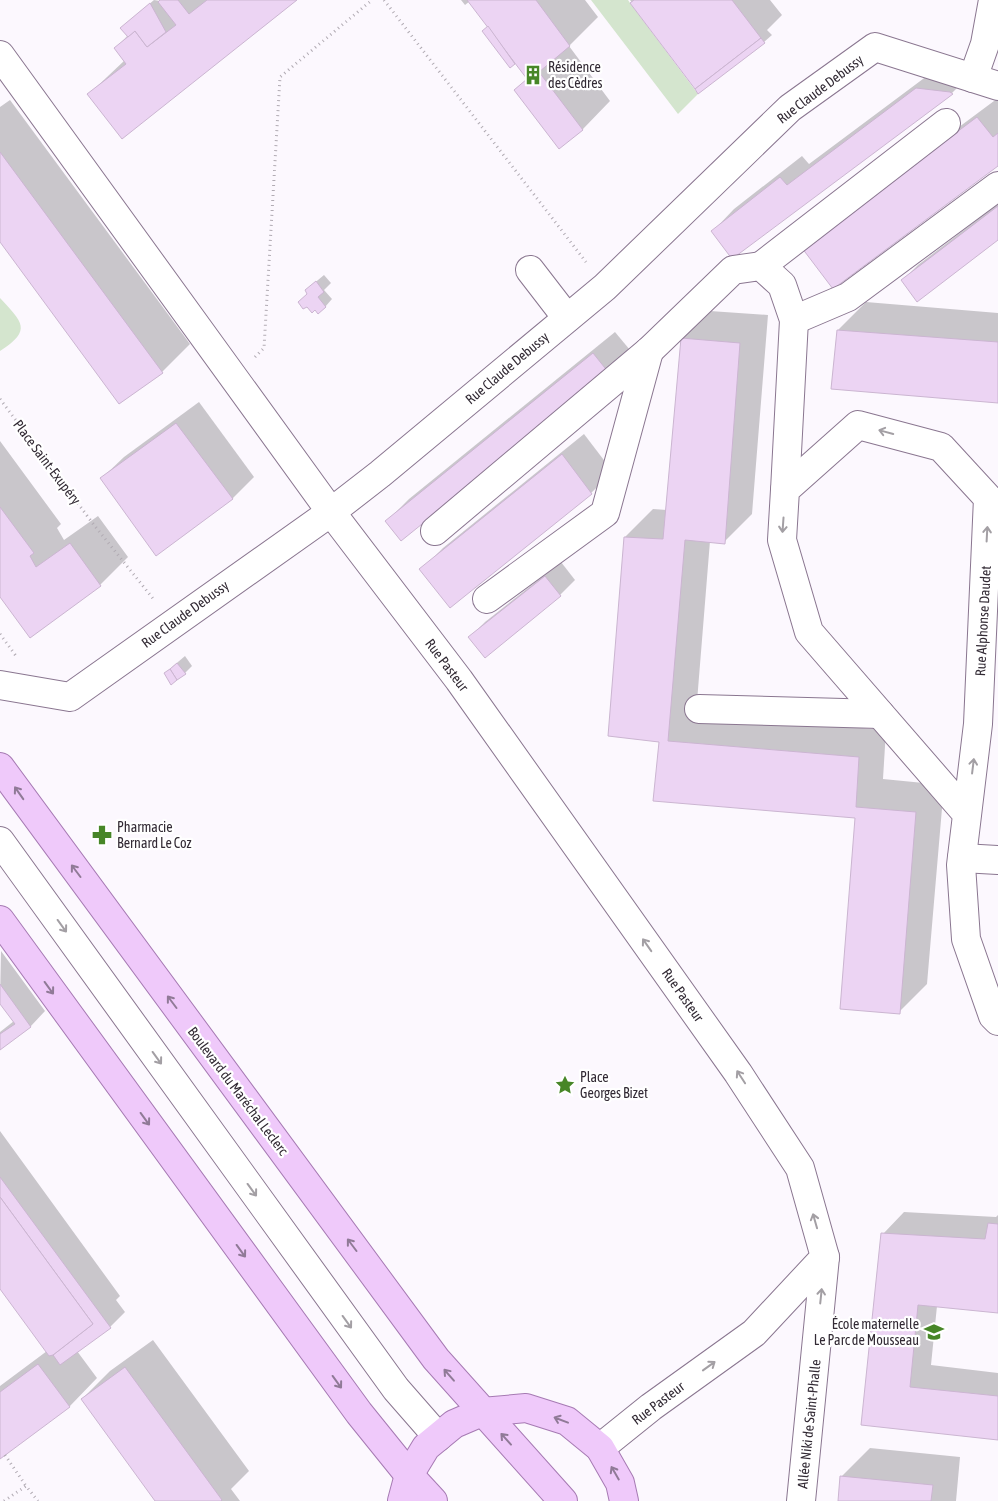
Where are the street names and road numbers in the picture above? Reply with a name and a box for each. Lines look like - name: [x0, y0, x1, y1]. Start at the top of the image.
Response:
- street label: Rue Claude Debussy: [774, 51, 866, 127]
- street label: Rue Claude Debussy: [462, 328, 552, 407]
- street label: Place Saint-Exupéry: [10, 417, 84, 508]
- street label: Rue Alphonse Daudet: [972, 565, 994, 677]
- street label: Rue Claude Debussy: [138, 577, 232, 651]
- street label: Rue Pasteur: [422, 636, 472, 695]
- street label: Rue Pasteur: [659, 965, 708, 1025]
- street label: Boulevard du Maréchal Leclerc: [185, 1024, 292, 1159]
- street label: Allée Niki de Saint-Phalle: [794, 1359, 824, 1489]
- street label: Rue Pasteur: [629, 1378, 688, 1428]

